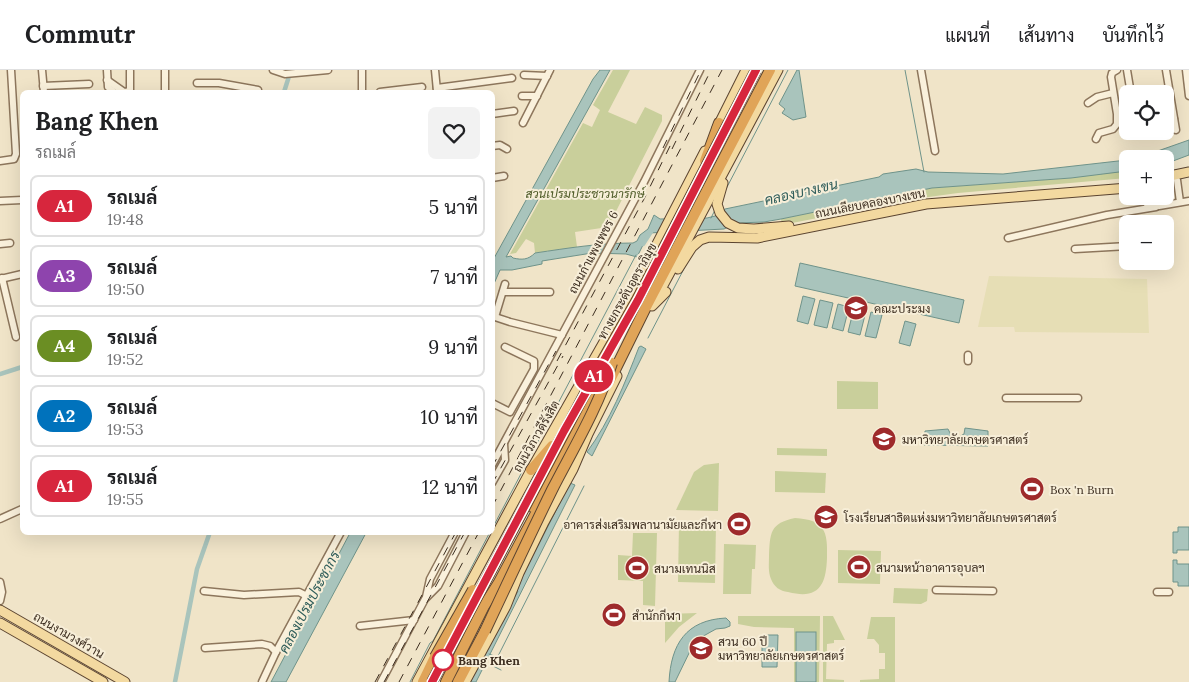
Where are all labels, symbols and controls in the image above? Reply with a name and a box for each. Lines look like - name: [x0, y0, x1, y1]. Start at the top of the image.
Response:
- text: Commutr: [25, 19, 135, 50]
- text: แผนที่: [945, 24, 990, 47]
- text: เส้นทาง: [1018, 24, 1074, 47]
- text: บันทึกไว้: [1102, 24, 1164, 47]
- map controls: [1119, 85, 1174, 270]
- button: locate: [1119, 85, 1174, 140]
- text: Bang Khen: [35, 106, 159, 137]
- button: heart: [428, 107, 480, 159]
- text: รถเมล์: [35, 142, 76, 162]
- button: +: [1119, 150, 1174, 205]
- water label: คลองบางเขน: [762, 175, 840, 209]
- text: รถเมล์: [107, 185, 157, 209]
- street label: ถนนเลียบคลองบางเขน: [814, 185, 927, 221]
- park label: สวนเปรมประชาวนารักษ์: [525, 186, 646, 201]
- text: A1: [55, 194, 74, 217]
- text: 5 นาที: [429, 195, 478, 219]
- street label: ถนนกำแพงเพชร 6: [565, 208, 621, 296]
- text: 19:48: [107, 209, 144, 229]
- button: −: [1119, 215, 1174, 270]
- street label: ทางยกระดับอุตราภิมุข: [594, 240, 661, 343]
- text: รถเมล์: [107, 255, 157, 279]
- text: A3: [53, 264, 76, 287]
- text: 7 นาที: [430, 265, 478, 289]
- text: 19:50: [107, 279, 145, 299]
- school or university icon: คณะประมง: [843, 295, 869, 321]
- place label: คณะประมง: [874, 301, 931, 316]
- text: รถเมล์: [107, 325, 157, 349]
- text: A4: [54, 334, 75, 357]
- text: 9 นาที: [428, 335, 478, 359]
- text: 19:52: [107, 349, 143, 369]
- line badge: A1: [572, 360, 616, 392]
- text: A1: [584, 364, 604, 387]
- text: รถเมล์: [107, 395, 157, 419]
- street label: ถนนวิภาวดีรังสิต: [509, 397, 563, 475]
- text: A2: [54, 404, 75, 427]
- text: 10 นาที: [420, 405, 478, 429]
- text: 19:53: [107, 419, 144, 439]
- school or university icon: มหาวิทยาลัยเกษตรศาสตร์: [871, 426, 897, 452]
- place label: มหาวิทยาลัยเกษตรศาสตร์: [902, 432, 1028, 447]
- text: รถเมล์: [107, 465, 157, 489]
- text: A1: [55, 474, 74, 497]
- text: 12 นาที: [422, 475, 478, 499]
- sports icon: Box 'n Burn: [1019, 476, 1045, 502]
- place label: Box 'n Burn: [1050, 482, 1114, 497]
- text: 19:55: [107, 489, 144, 509]
- school or university icon: โรงเรียนสาธิตแห่งมหาวิทยาลัยเกษตรศาสตร์: [813, 504, 839, 530]
- place label: โรงเรียนสาธิตแห่งมหาวิทยาลัยเกษตรศาสตร์: [843, 510, 1057, 525]
- sports icon: อาคารส่งเสริมพลานามัยและกีฬา: [726, 511, 752, 537]
- place label: อาคารส่งเสริมพลานามัยและกีฬา: [563, 517, 722, 532]
- water label: คลองเปรมประชากร: [274, 547, 344, 656]
- sports icon: สนามหน้าอาคารอุบลฯ: [846, 554, 872, 580]
- sports icon: สนามเทนนิส: [624, 555, 650, 581]
- place label: สนามหน้าอาคารอุบลฯ: [876, 560, 985, 577]
- place label: สนามเทนนิส: [654, 561, 716, 576]
- sports icon: สำนักกีฬา: [601, 602, 627, 628]
- place label: สำนักกีฬา: [632, 608, 681, 623]
- street label: ถนนงามวงศ์วาน: [31, 609, 107, 662]
- place label: สวน 60 ปี มหาวิทยาลัยเกษตรศาสตร์: [718, 634, 844, 663]
- school or university icon: สวน 60 ปี มหาวิทยาลัยเกษตรศาสตร์: [688, 635, 714, 661]
- marker: Bang Khen: [432, 649, 454, 671]
- place label: Bang Khen: [458, 653, 520, 668]

